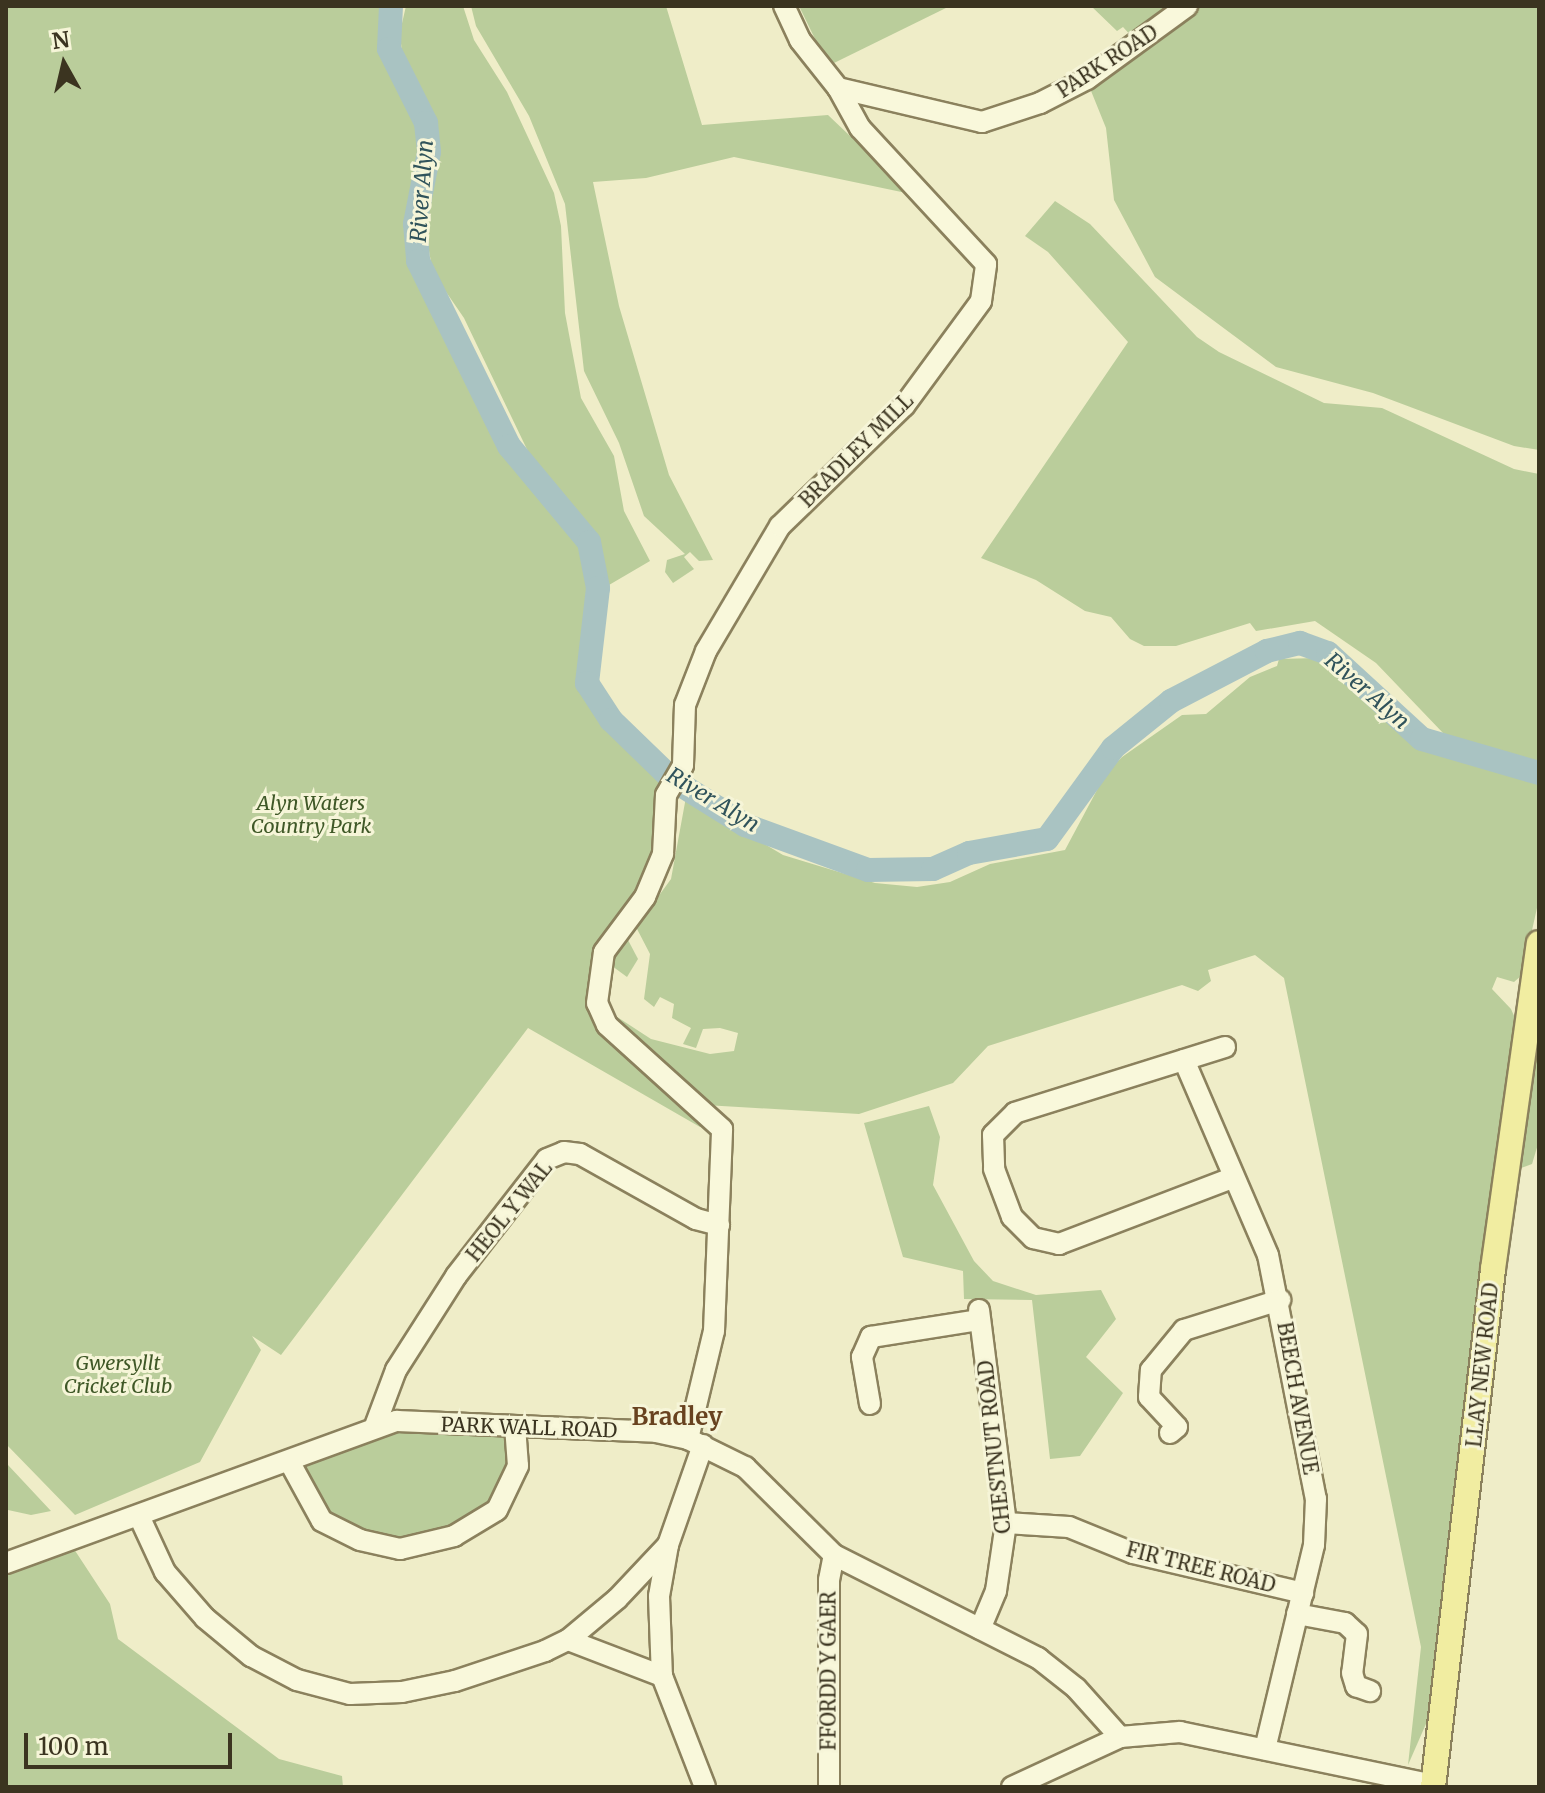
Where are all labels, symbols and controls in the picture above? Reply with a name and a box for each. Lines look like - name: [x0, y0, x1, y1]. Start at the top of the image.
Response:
- street label: PARK ROAD: [1052, 20, 1162, 102]
- north arrow: [24, 24, 104, 104]
- text: N: [50, 25, 71, 55]
- water label: River Alyn: [405, 139, 439, 243]
- street label: BRADLEY MILL: [794, 388, 918, 512]
- water label: River Alyn: [1320, 647, 1414, 735]
- water label: River Alyn: [662, 762, 764, 838]
- park label: Alyn Waters Country Park: [251, 790, 371, 837]
- street label: HEOL Y WAL: [461, 1156, 557, 1266]
- street label: LLAY NEW ROAD: [1461, 1282, 1503, 1448]
- street label: BEECH AVENUE: [1273, 1320, 1323, 1476]
- park label: Gwersyllt Cricket Club: [64, 1351, 172, 1398]
- street label: CHESTNUT ROAD: [973, 1359, 1015, 1535]
- district label: Bradley: [632, 1403, 722, 1431]
- street label: PARK WALL ROAD: [440, 1412, 618, 1442]
- street label: FIR TREE ROAD: [1124, 1537, 1278, 1597]
- street label: FFORDD Y GAER: [816, 1591, 840, 1751]
- scale bar: [28, 1717, 236, 1767]
- text: 100 m: [38, 1731, 108, 1762]

